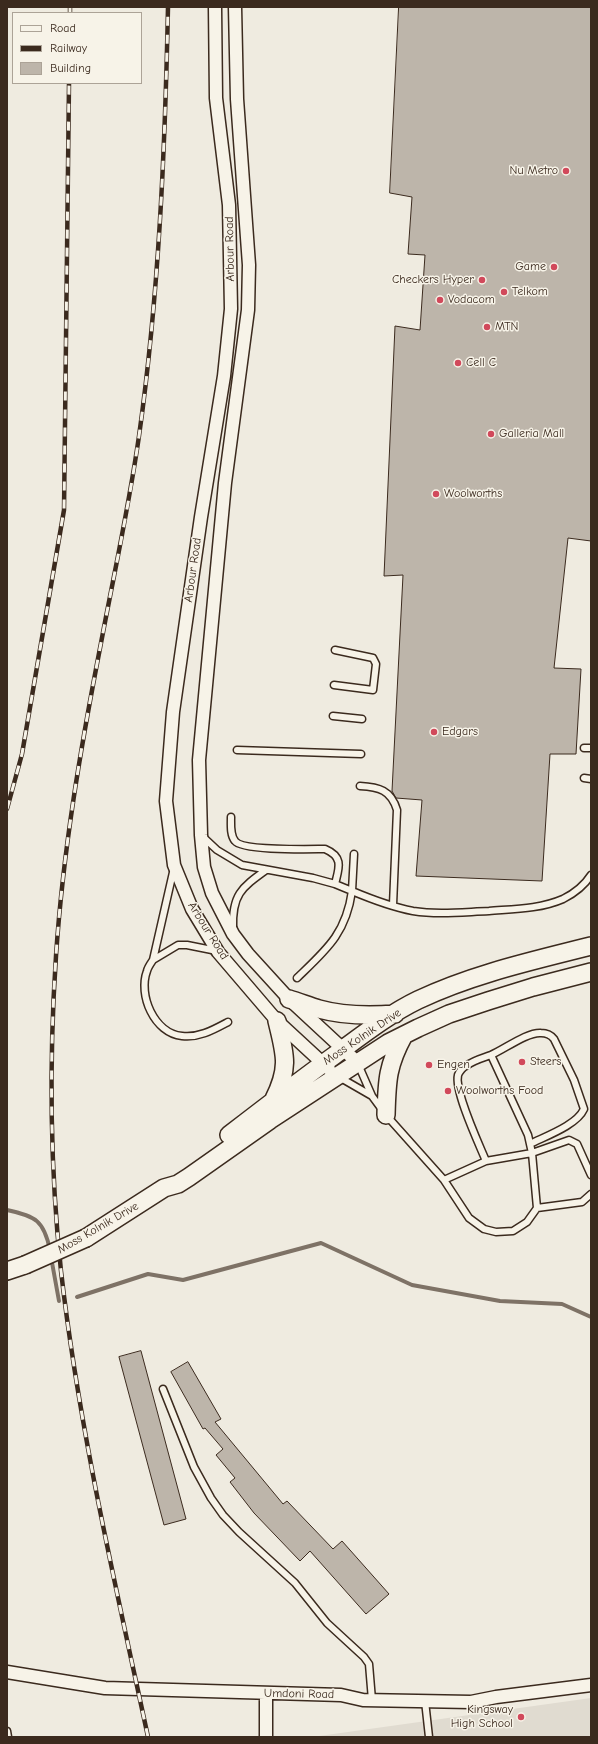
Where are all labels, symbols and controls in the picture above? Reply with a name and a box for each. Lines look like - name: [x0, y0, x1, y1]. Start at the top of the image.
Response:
- legend: [12, 12, 142, 84]
- text: Road: [50, 21, 76, 35]
- text: Railway: [50, 41, 87, 55]
- text: Building: [50, 61, 91, 75]
- place label: Nu Metro: [510, 164, 558, 178]
- marker: Nu Metro: [561, 166, 571, 176]
- street label: Arbour Road: [222, 216, 238, 282]
- place label: Game: [515, 260, 546, 274]
- marker: Game: [549, 262, 559, 272]
- place label: Checkers Hyper: [392, 273, 474, 287]
- marker: Checkers Hyper: [477, 275, 487, 285]
- place label: Telkom: [512, 285, 548, 299]
- marker: Telkom: [499, 287, 509, 297]
- place label: Vodacom: [448, 293, 495, 307]
- marker: Vodacom: [435, 295, 445, 305]
- place label: MTN: [495, 320, 518, 334]
- marker: MTN: [482, 322, 492, 332]
- place label: Cell C: [466, 356, 496, 370]
- marker: Cell C: [453, 358, 463, 368]
- place label: Galleria Mall: [499, 427, 564, 441]
- marker: Galleria Mall: [486, 429, 496, 439]
- place label: Woolworths: [444, 487, 502, 501]
- marker: Woolworths: [431, 489, 441, 499]
- street label: Arbour Road: [181, 537, 205, 603]
- place label: Edgars: [442, 725, 478, 739]
- marker: Edgars: [429, 727, 439, 737]
- street label: Arbour Road: [185, 899, 231, 963]
- street label: Moss Kolnik Drive: [320, 1006, 404, 1068]
- place label: Steers: [530, 1055, 561, 1069]
- marker: Steers: [517, 1057, 527, 1067]
- place label: Engen: [437, 1058, 470, 1072]
- marker: Engen: [424, 1060, 434, 1070]
- place label: Woolworths Food: [456, 1084, 543, 1098]
- marker: Woolworths Food: [443, 1086, 453, 1096]
- street label: Moss Kolnik Drive: [55, 1199, 141, 1257]
- street label: Umdoni Road: [264, 1686, 334, 1702]
- place label: Kingsway High School: [451, 1703, 513, 1731]
- marker: Kingsway High School: [516, 1712, 526, 1722]

